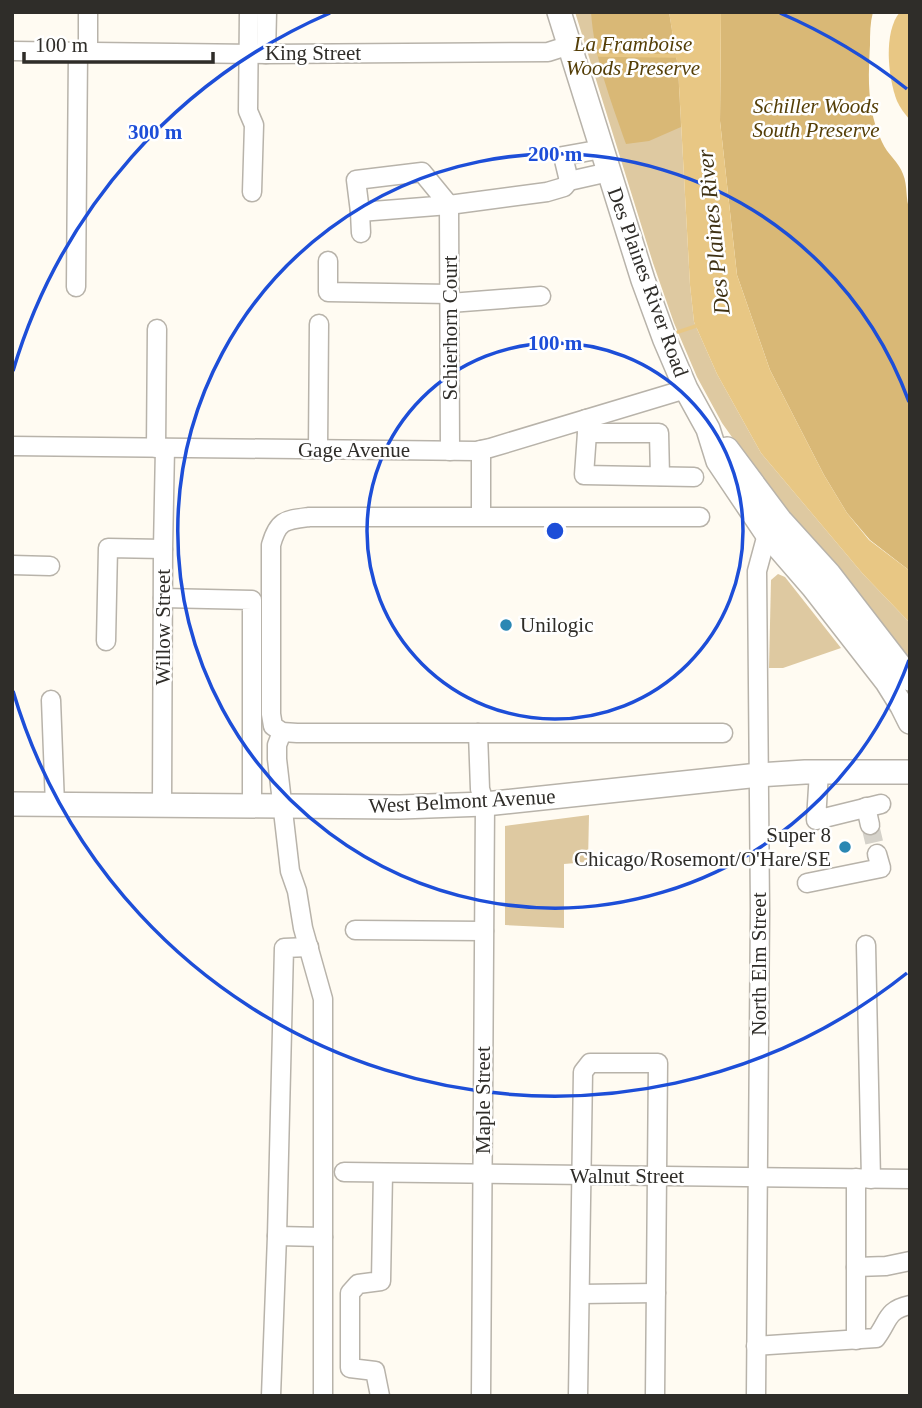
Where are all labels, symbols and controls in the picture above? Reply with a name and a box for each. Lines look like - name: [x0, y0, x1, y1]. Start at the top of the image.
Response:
- scale bar: [24, 21, 214, 65]
- park label: La Framboise Woods Preserve: [566, 32, 700, 80]
- text: 100 m: [35, 33, 88, 57]
- street label: King Street: [265, 41, 361, 65]
- park label: Schiller Woods South Preserve: [753, 94, 879, 142]
- text: 300 m: [128, 120, 183, 144]
- text: 200 m: [528, 142, 583, 166]
- water label: Des Plaines River: [692, 147, 735, 317]
- street label: Des Plaines River Road: [603, 184, 694, 381]
- street label: Schierhorn Court: [438, 255, 462, 401]
- text: 100 m: [528, 331, 583, 355]
- street label: Gage Avenue: [298, 438, 410, 462]
- centre of rings: [543, 519, 567, 543]
- street label: Willow Street: [151, 569, 175, 685]
- place label: Unilogic: [520, 613, 594, 637]
- marker: Unilogic: [498, 617, 514, 633]
- street label: West Belmont Avenue: [368, 784, 556, 818]
- place label: Super 8 Chicago/Rosemont/O'Hare/SE: [574, 823, 831, 871]
- marker: Super 8 Chicago/Rosemont/O'Hare/SE: [837, 839, 853, 855]
- street label: North Elm Street: [747, 892, 771, 1036]
- street label: Maple Street: [471, 1046, 495, 1154]
- street label: Walnut Street: [570, 1164, 684, 1188]

